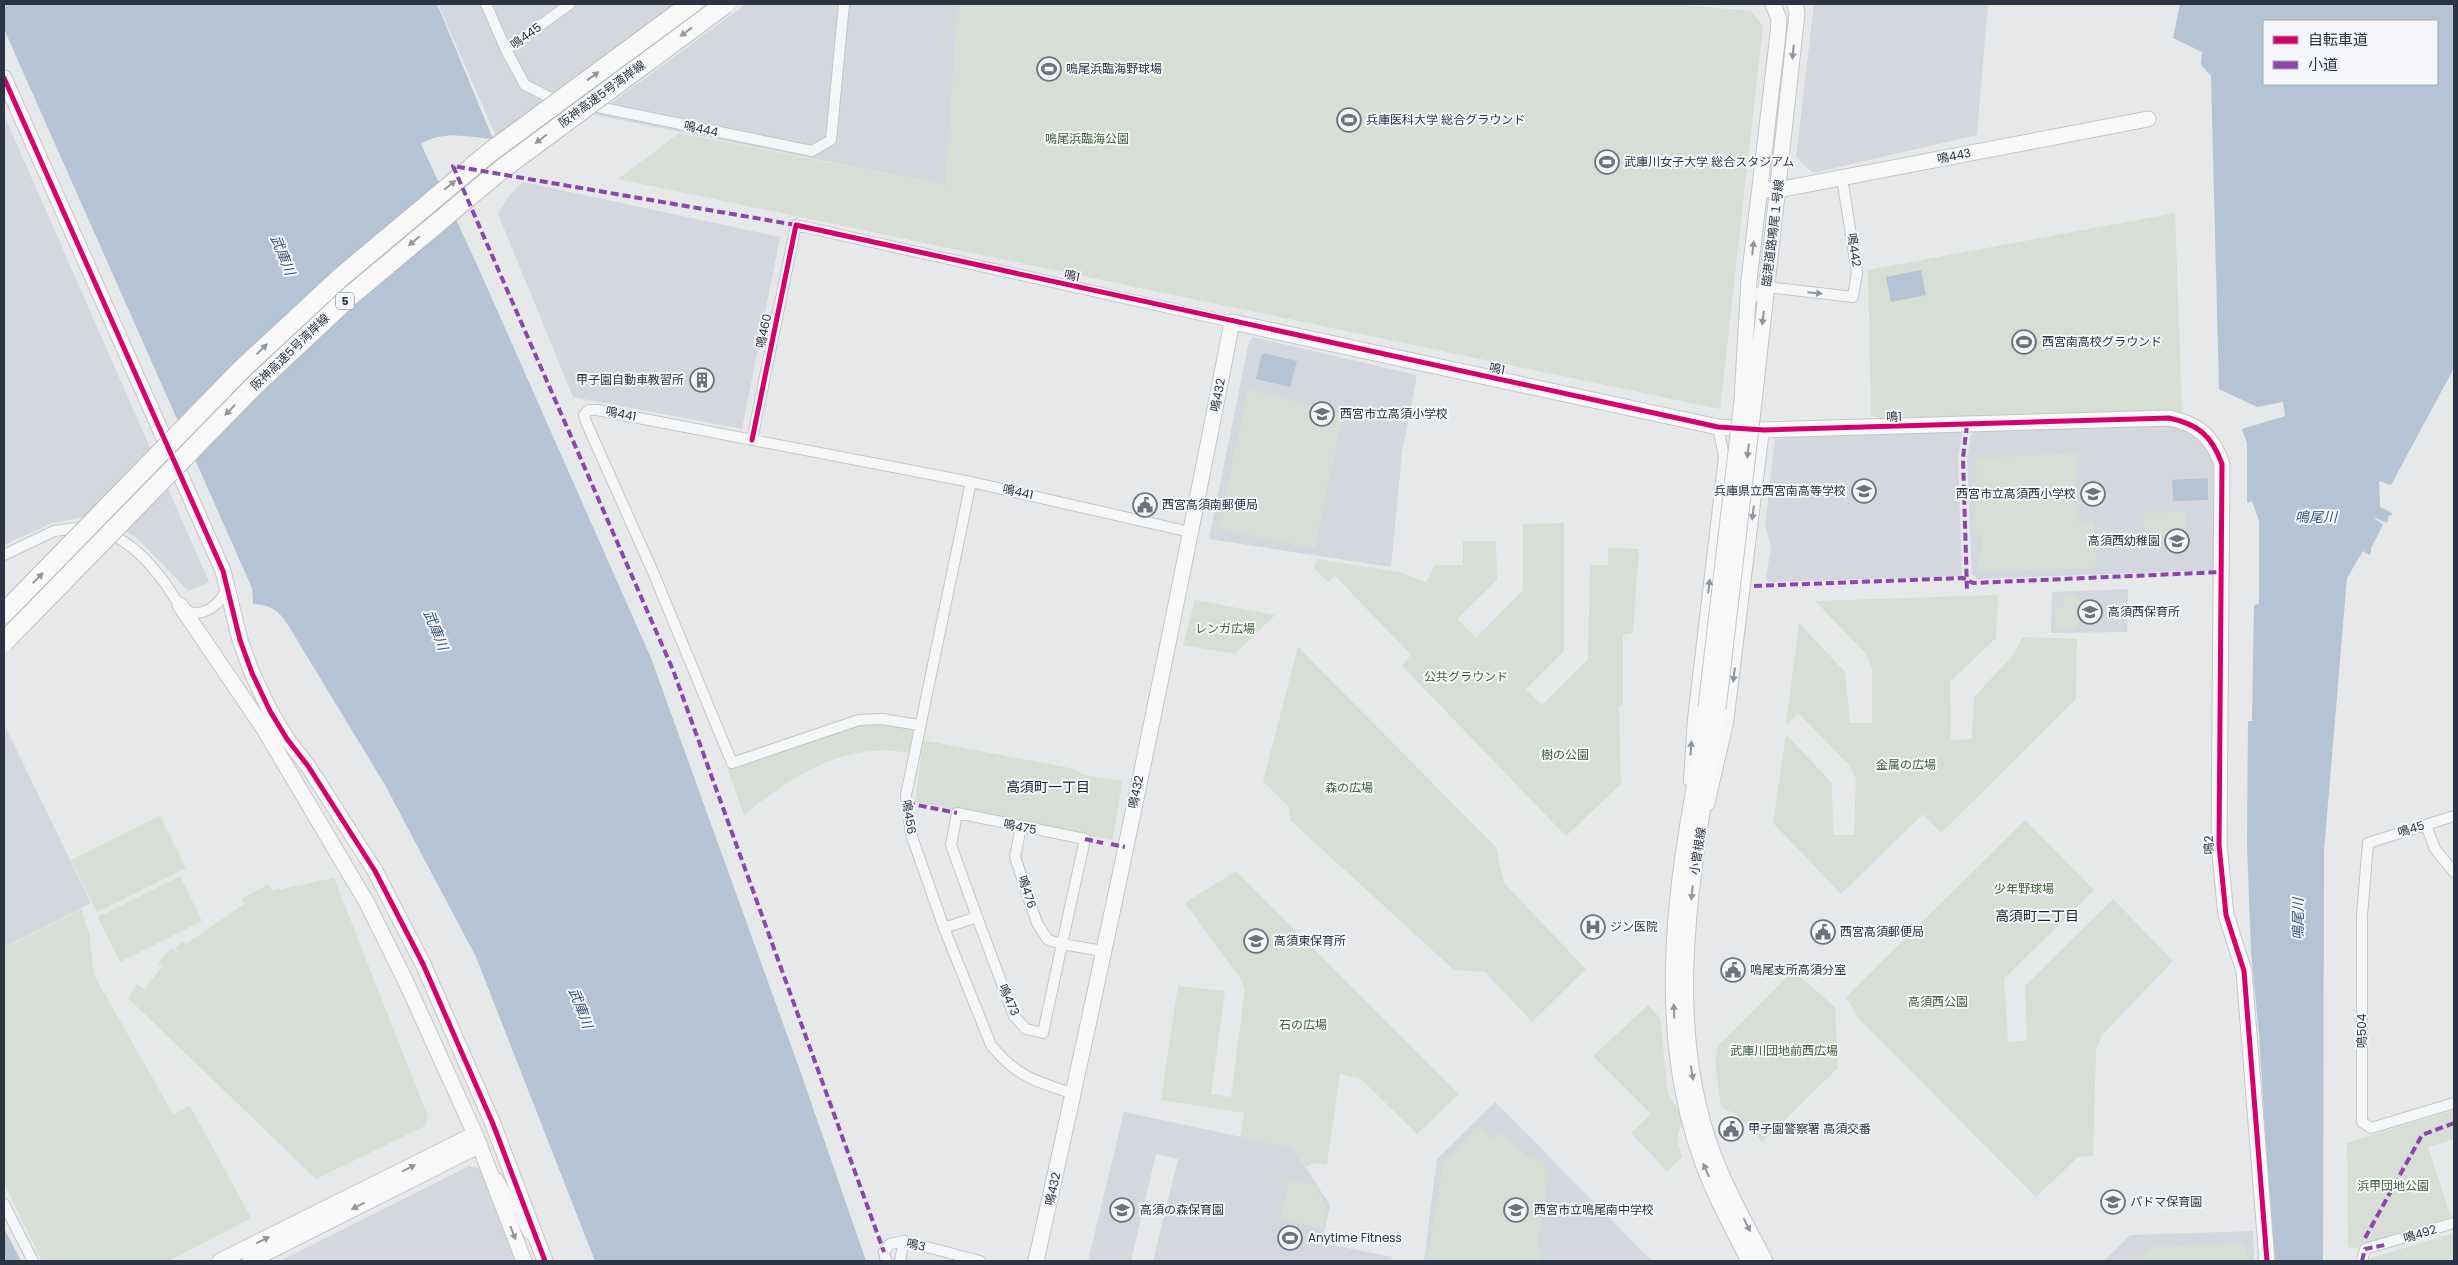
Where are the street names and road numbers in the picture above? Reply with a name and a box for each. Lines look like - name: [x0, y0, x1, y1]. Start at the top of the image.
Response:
- street label: 鳴445: [507, 19, 545, 53]
- street label: 阪神高速5号湾岸線: [555, 56, 649, 131]
- street label: 鳴444: [682, 117, 720, 141]
- street label: 鳴443: [1936, 144, 1972, 167]
- street label: 臨港道路鳴尾１号線: [1757, 178, 1788, 288]
- street label: 鳴442: [1843, 232, 1866, 268]
- street label: 鳴1: [1062, 265, 1082, 286]
- road number: 5: [336, 292, 354, 310]
- street label: 阪神高速5号湾岸線: [247, 310, 333, 394]
- street label: 鳴460: [752, 312, 775, 350]
- street label: 鳴1: [1488, 359, 1507, 378]
- street label: 鳴432: [1206, 377, 1229, 413]
- street label: 鳴441: [604, 402, 638, 425]
- street label: 鳴1: [1886, 408, 1902, 425]
- street label: 鳴441: [1001, 480, 1035, 503]
- street label: 鳴432: [1124, 774, 1147, 810]
- street label: 鳴456: [898, 798, 921, 835]
- street label: 鳴475: [1002, 815, 1038, 838]
- street label: 鳴45: [2395, 816, 2426, 841]
- street label: 小曽根線: [1685, 826, 1710, 876]
- street label: 鳴2: [2200, 835, 2217, 855]
- street label: 鳴476: [1014, 873, 1041, 911]
- street label: 鳴473: [995, 981, 1024, 1018]
- street label: 鳴504: [2353, 1013, 2370, 1048]
- street label: 鳴432: [1040, 1171, 1065, 1207]
- street label: 鳴492: [2401, 1220, 2439, 1247]
- street label: 鳴3: [905, 1234, 927, 1255]

